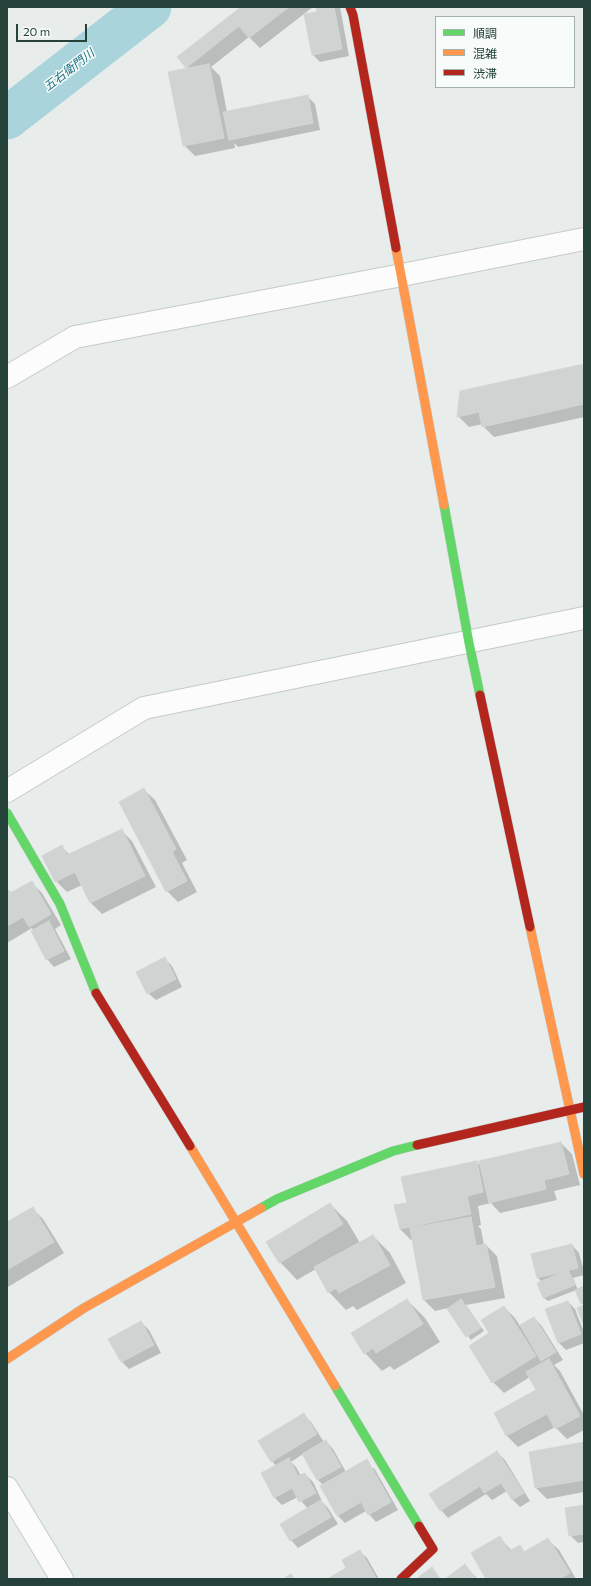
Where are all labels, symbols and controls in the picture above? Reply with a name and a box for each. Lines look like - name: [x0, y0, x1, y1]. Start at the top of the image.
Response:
- scale bar: [18, 16, 89, 42]
- legend: [435, 16, 575, 88]
- text: 20 m: [23, 24, 50, 38]
- text: 順調: [473, 26, 497, 40]
- water label: 五右衛門川: [41, 46, 97, 94]
- text: 混雑: [473, 46, 497, 60]
- text: 渋滞: [473, 66, 497, 80]

